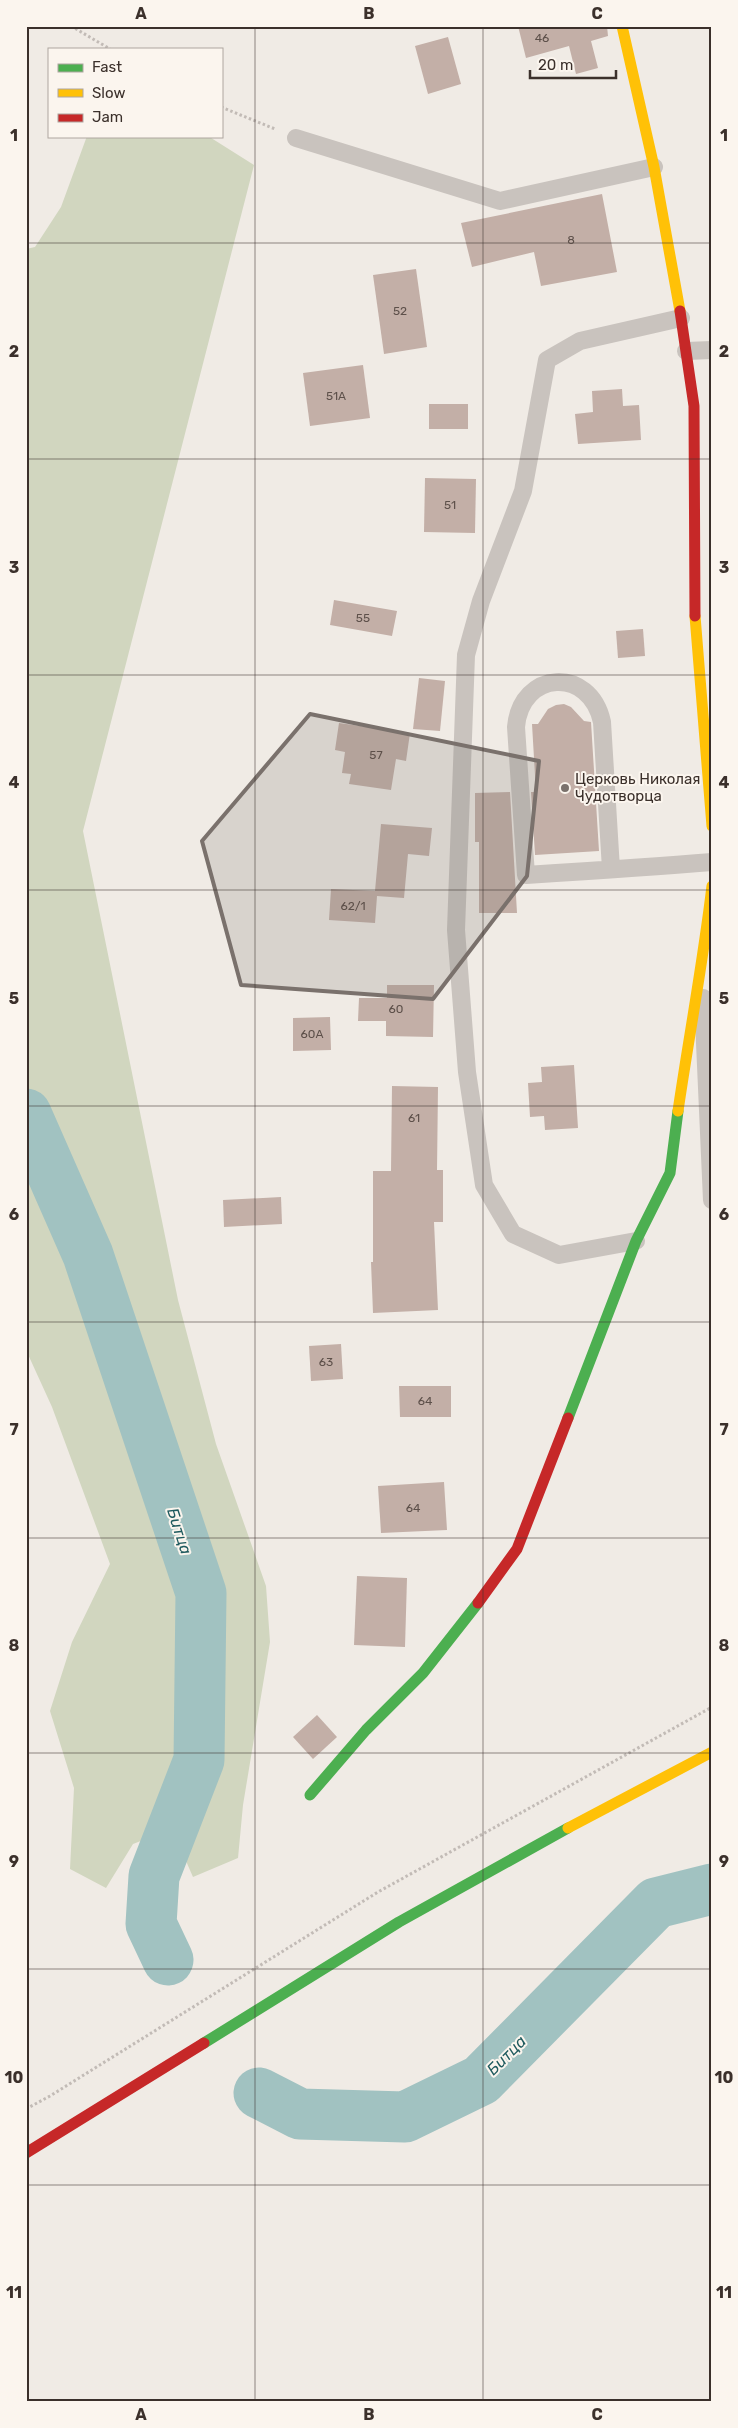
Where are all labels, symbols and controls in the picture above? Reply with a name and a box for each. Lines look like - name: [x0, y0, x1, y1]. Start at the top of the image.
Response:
- text: A: [135, 4, 147, 23]
- text: B: [363, 4, 375, 23]
- text: C: [591, 4, 603, 23]
- house number: 46: [535, 31, 549, 45]
- legend: [48, 48, 222, 138]
- scale bar: [530, 48, 617, 80]
- text: 20 m: [538, 56, 573, 74]
- text: Fast: [92, 58, 122, 76]
- text: Slow: [92, 84, 125, 102]
- text: Jam: [92, 108, 123, 126]
- text: 1: [10, 126, 18, 145]
- text: 1: [720, 126, 728, 145]
- house number: 8: [567, 233, 575, 247]
- house number: 52: [393, 304, 407, 318]
- text: 2: [9, 342, 19, 361]
- text: 2: [719, 342, 729, 361]
- house number: 51А: [326, 389, 346, 403]
- house number: 51: [444, 498, 456, 512]
- text: 3: [9, 558, 19, 577]
- text: 3: [719, 558, 729, 577]
- house number: 55: [356, 611, 370, 625]
- house number: 57: [369, 748, 383, 762]
- place label: Церковь Николая Чудотворца: [575, 770, 700, 805]
- text: 4: [9, 773, 20, 792]
- text: 4: [719, 773, 730, 792]
- marker: Церковь Николая Чудотворца: [559, 782, 571, 794]
- house number: 62/1: [340, 899, 366, 913]
- text: 5: [9, 989, 19, 1008]
- text: 5: [719, 989, 729, 1008]
- house number: 60: [389, 1002, 403, 1016]
- house number: 60А: [301, 1027, 323, 1041]
- house number: 61: [408, 1111, 420, 1125]
- text: 6: [9, 1205, 19, 1224]
- text: 6: [719, 1205, 729, 1224]
- house number: 63: [319, 1355, 333, 1369]
- house number: 64: [418, 1394, 433, 1408]
- text: 7: [9, 1420, 19, 1439]
- text: 7: [719, 1420, 729, 1439]
- house number: 64: [406, 1501, 421, 1515]
- water label: Битца: [163, 1506, 196, 1557]
- text: 8: [9, 1636, 20, 1655]
- text: 8: [719, 1636, 730, 1655]
- text: 9: [9, 1852, 19, 1871]
- text: 9: [719, 1852, 729, 1871]
- water label: Битца: [483, 2032, 530, 2079]
- text: 10: [5, 2068, 24, 2087]
- text: 10: [715, 2068, 734, 2087]
- text: 11: [6, 2283, 22, 2302]
- text: 11: [716, 2283, 732, 2302]
- text: A: [135, 2405, 147, 2424]
- text: B: [363, 2405, 375, 2424]
- text: C: [591, 2405, 603, 2424]

